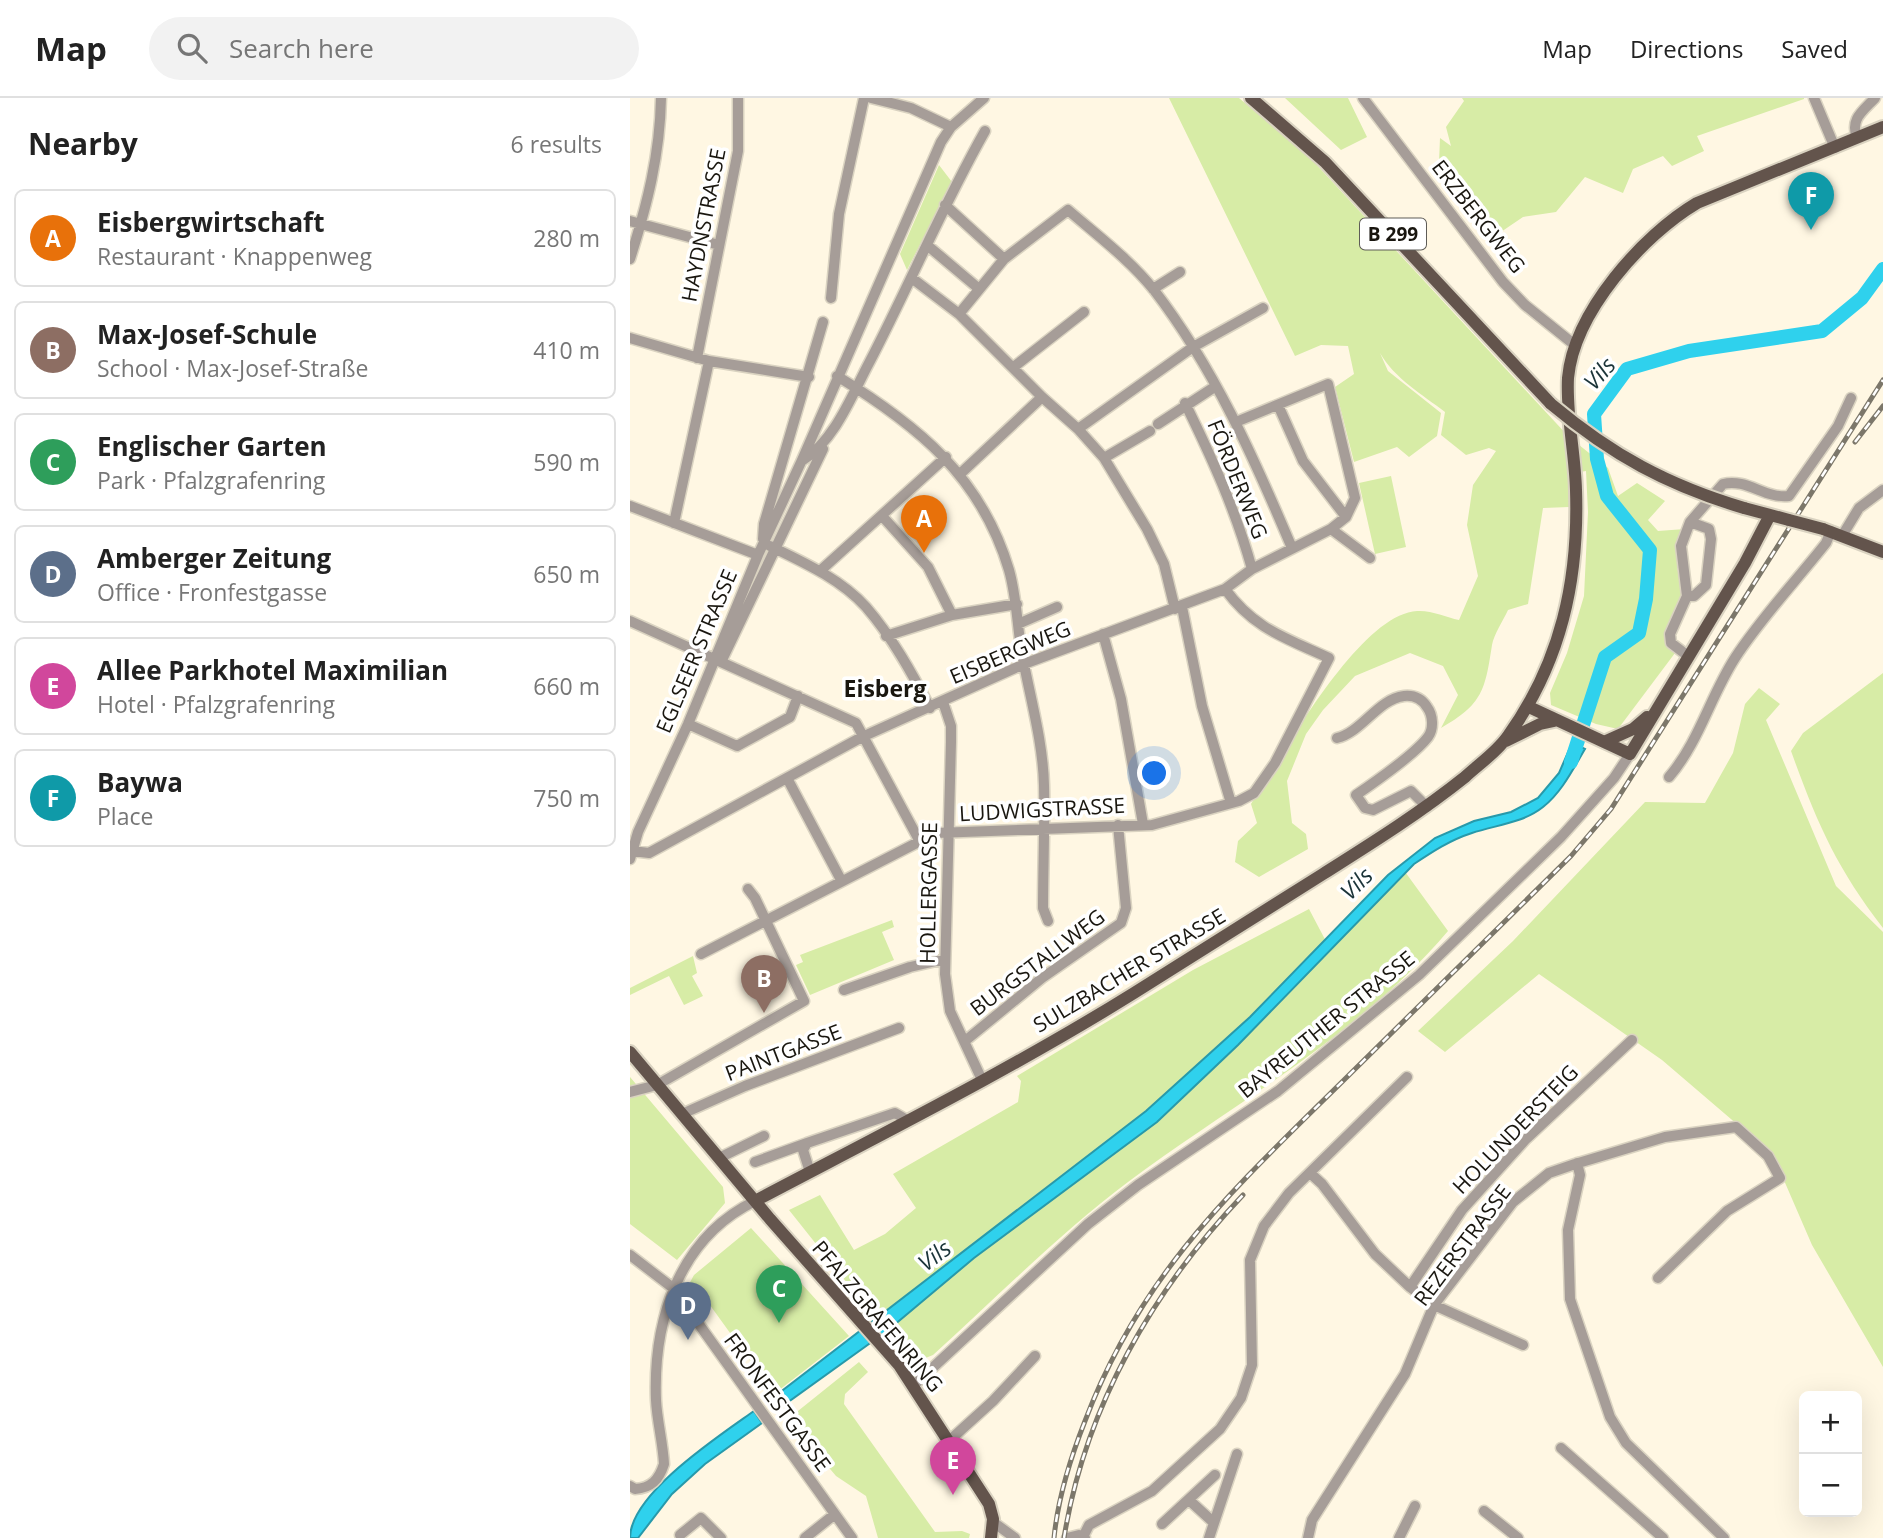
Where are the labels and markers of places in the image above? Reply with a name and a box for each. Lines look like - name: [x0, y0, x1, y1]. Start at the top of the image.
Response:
- pin: F: [1788, 172, 1834, 230]
- pin: A: [901, 495, 947, 553]
- pin: B: [741, 955, 787, 1013]
- pin: C: [756, 1265, 802, 1323]
- pin: D: [665, 1282, 711, 1340]
- pin: E: [930, 1437, 976, 1495]

